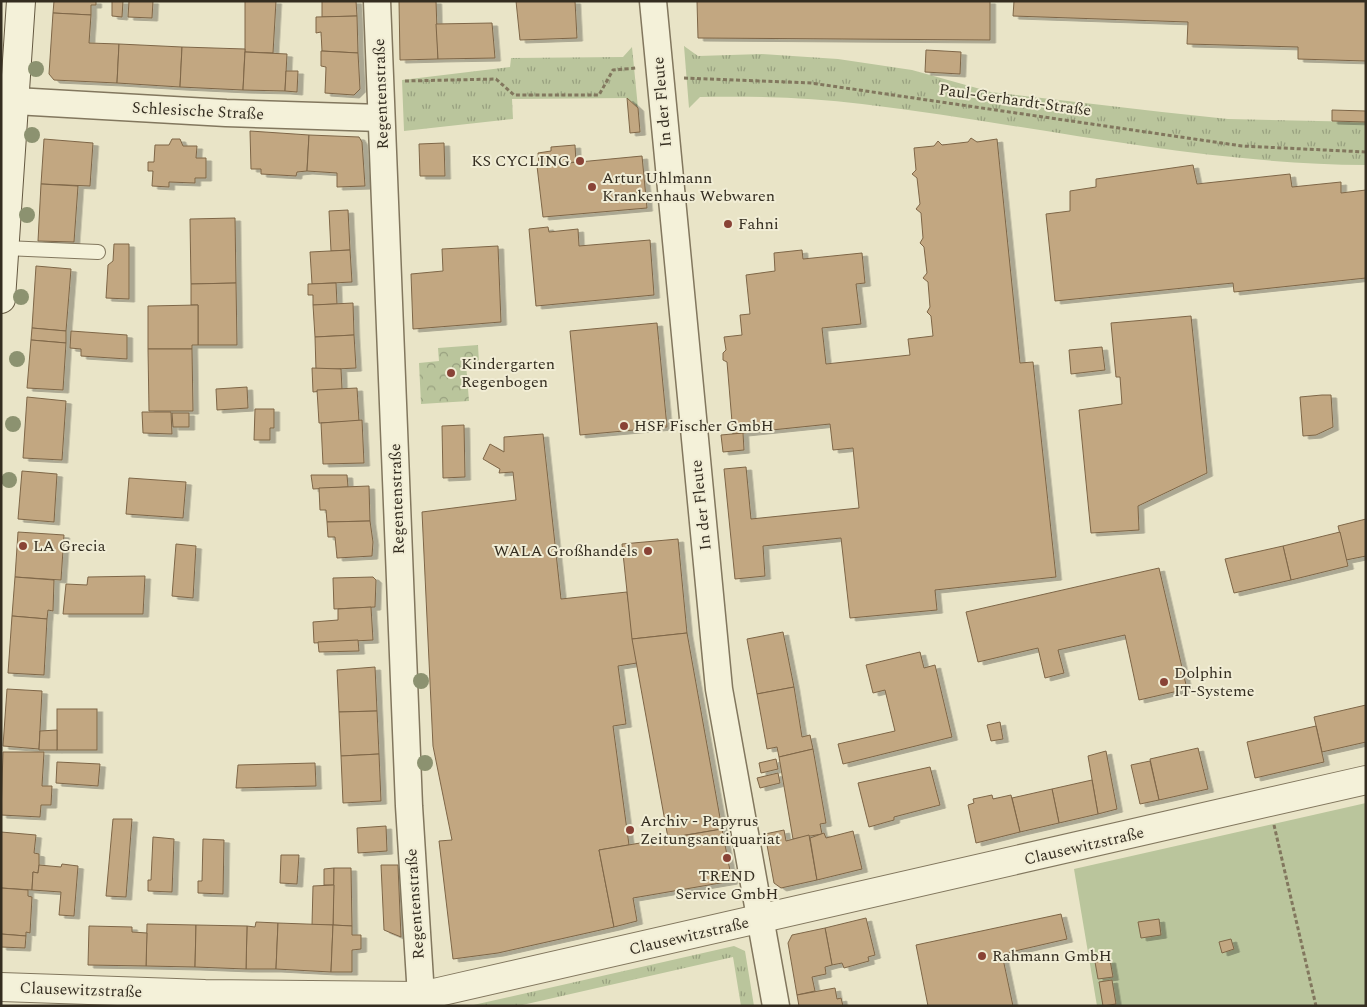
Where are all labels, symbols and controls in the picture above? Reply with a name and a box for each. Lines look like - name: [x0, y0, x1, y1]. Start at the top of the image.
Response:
- street label: Regentenstraße: [367, 38, 395, 150]
- street label: In der Fleute: [646, 56, 678, 148]
- street label: Paul-Gerhardt-Straße: [937, 77, 1093, 123]
- street label: Schlesische Straße: [131, 96, 265, 126]
- place label: KS CYCLING: [471, 149, 570, 173]
- marker: KS CYCLING: [574, 155, 586, 167]
- place label: Artur Uhlmann Krankenhaus Webwaren: [602, 166, 775, 208]
- marker: Artur Uhlmann Krankenhaus Webwaren: [586, 181, 598, 193]
- place label: Fahni: [738, 212, 779, 236]
- marker: Fahni: [722, 218, 734, 230]
- place label: Kindergarten Regenbogen: [461, 352, 555, 394]
- marker: Kindergarten Regenbogen: [445, 367, 457, 379]
- place label: HSF Fischer GmbH: [634, 414, 774, 438]
- marker: HSF Fischer GmbH: [618, 420, 630, 432]
- street label: Regentenstraße: [383, 443, 411, 555]
- street label: In der Fleute: [684, 459, 718, 551]
- place label: LA Grecia: [33, 534, 106, 558]
- place label: WALA Großhandels: [494, 539, 638, 563]
- marker: LA Grecia: [17, 540, 29, 552]
- marker: WALA Großhandels: [642, 545, 654, 557]
- place label: Dolphin IT-Systeme: [1174, 661, 1255, 703]
- marker: Dolphin IT-Systeme: [1158, 676, 1170, 688]
- place label: Archiv - Papyrus Zeitungsantiquariat: [640, 809, 781, 851]
- street label: Clausewitzstraße: [1022, 821, 1146, 871]
- marker: Archiv - Papyrus Zeitungsantiquariat: [624, 824, 636, 836]
- street label: Regentenstraße: [399, 848, 431, 960]
- marker: TREND Service GmbH: [721, 852, 733, 864]
- place label: TREND Service GmbH: [676, 864, 778, 906]
- street label: Clausewitzstraße: [627, 911, 751, 961]
- place label: Rahmann GmbH: [992, 944, 1112, 968]
- marker: Rahmann GmbH: [976, 950, 988, 962]
- street label: Clausewitzstraße: [19, 976, 143, 1004]

